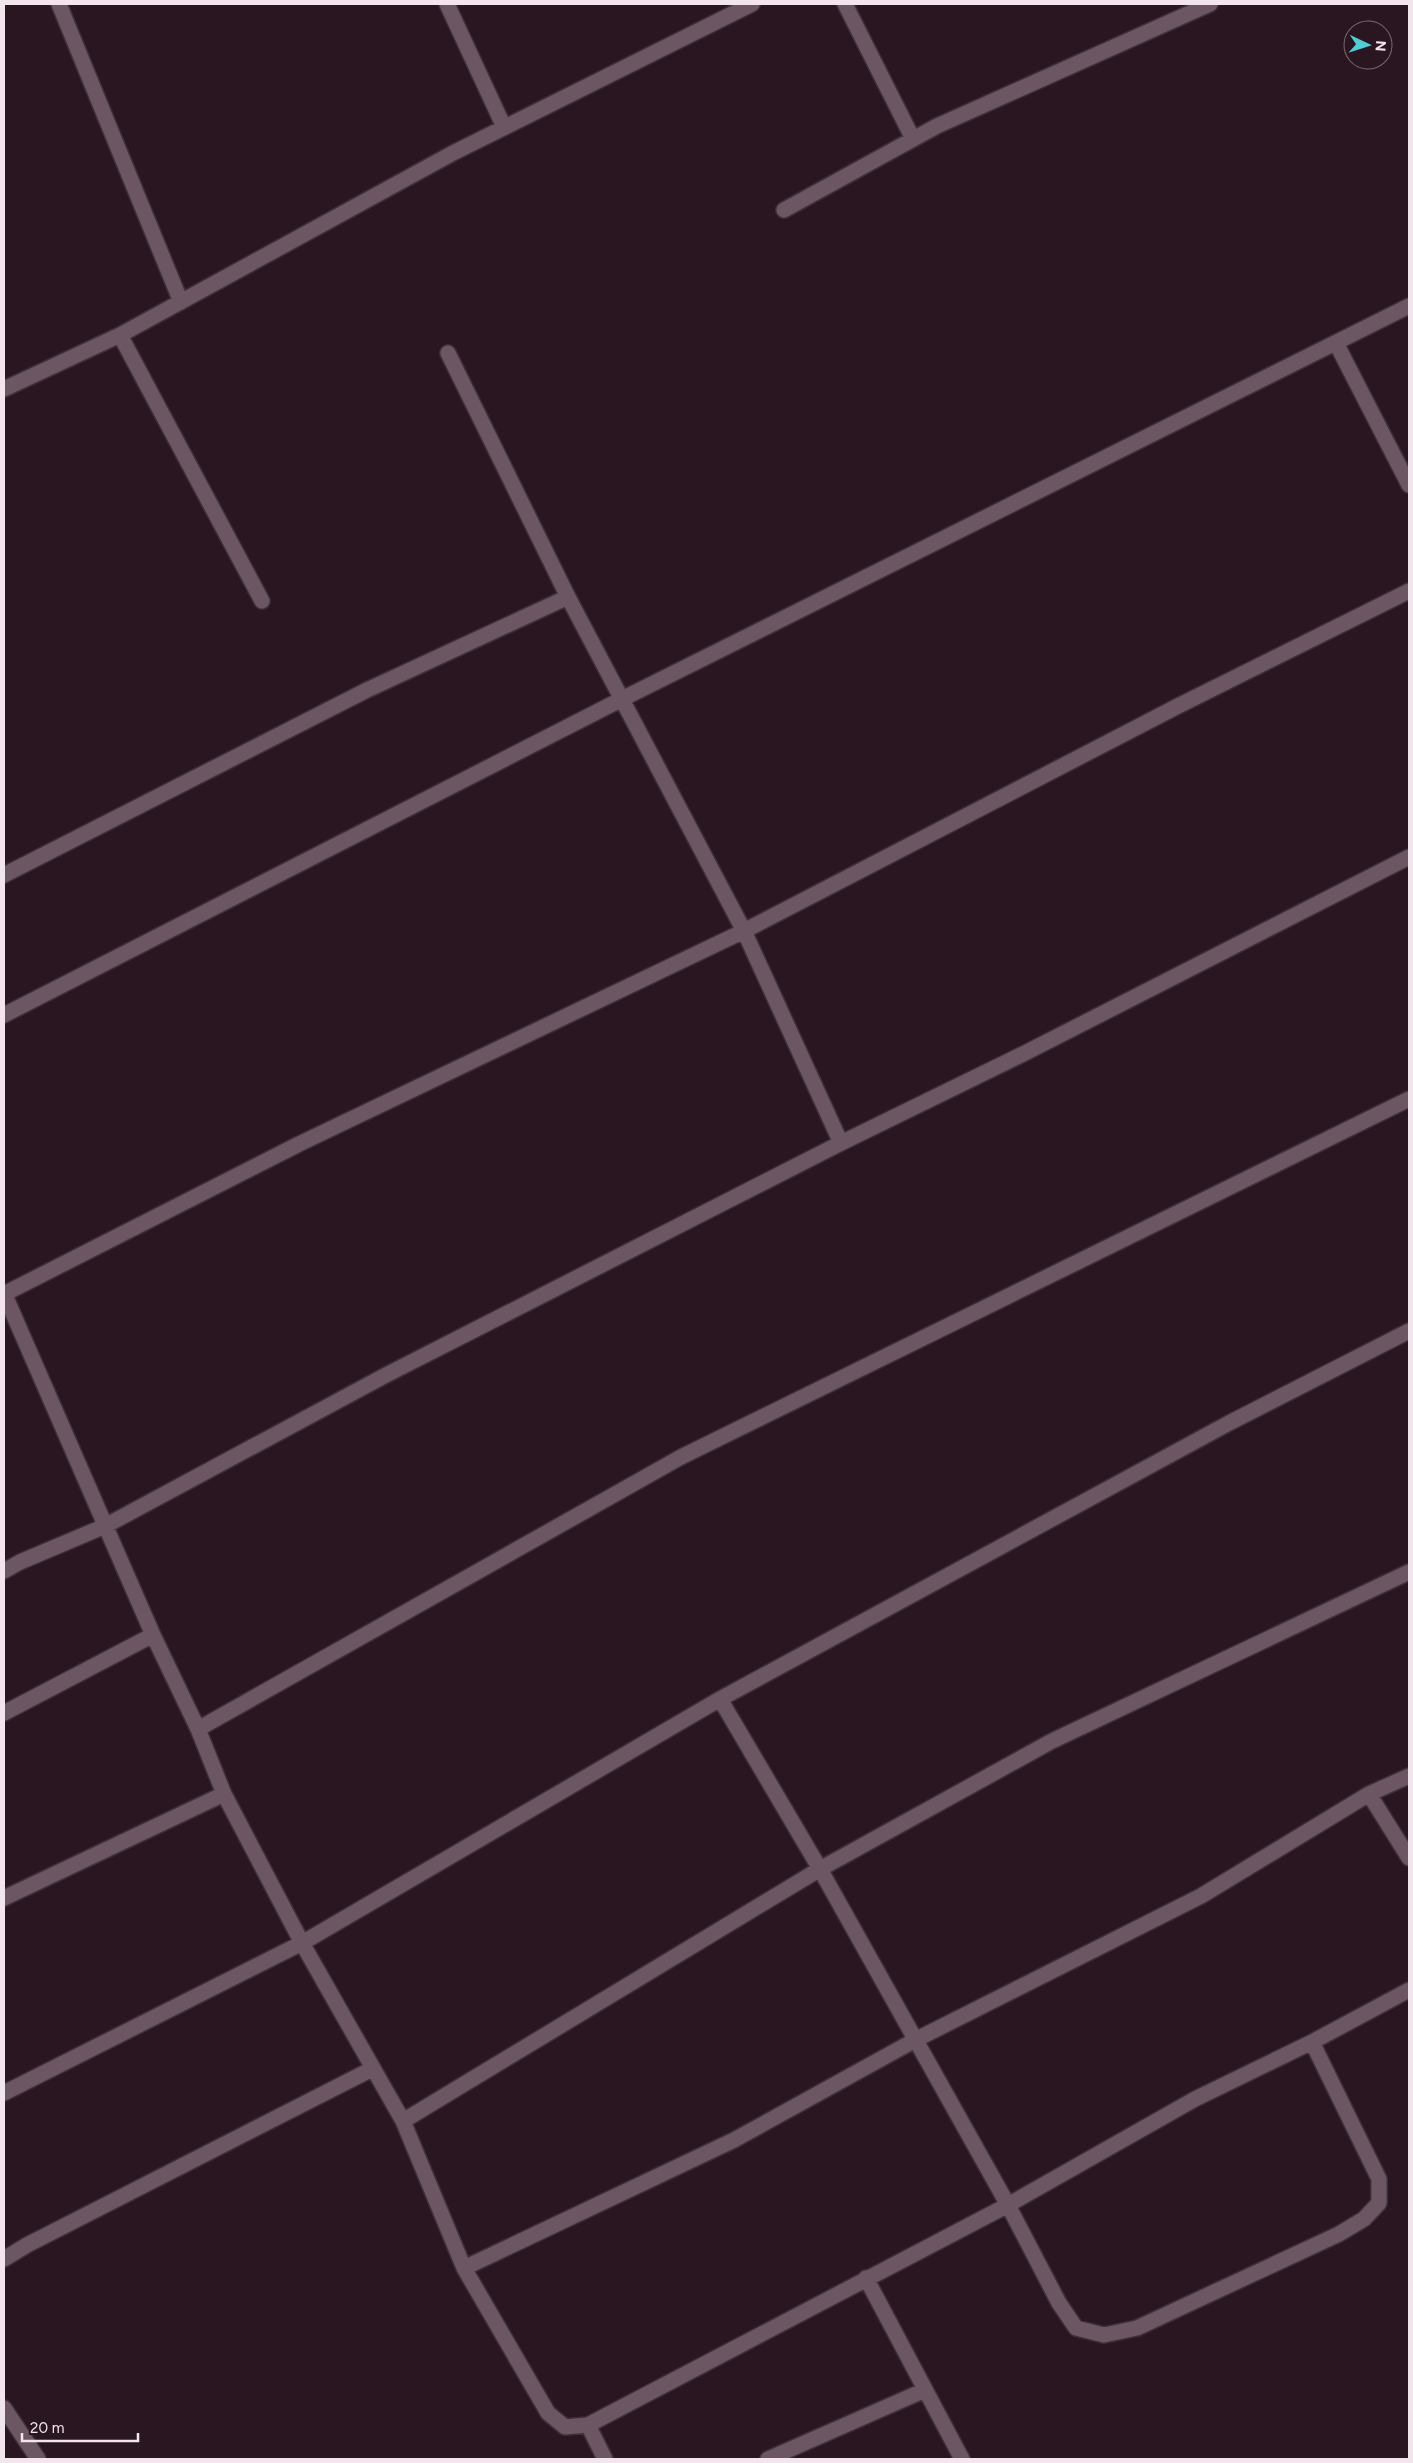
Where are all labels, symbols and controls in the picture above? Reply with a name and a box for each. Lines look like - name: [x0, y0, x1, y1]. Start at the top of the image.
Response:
- north arrow: [1343, 20, 1393, 70]
- text: N: [1372, 40, 1389, 52]
- scale bar: [22, 2410, 139, 2442]
- text: 20 m: [30, 2419, 64, 2437]

